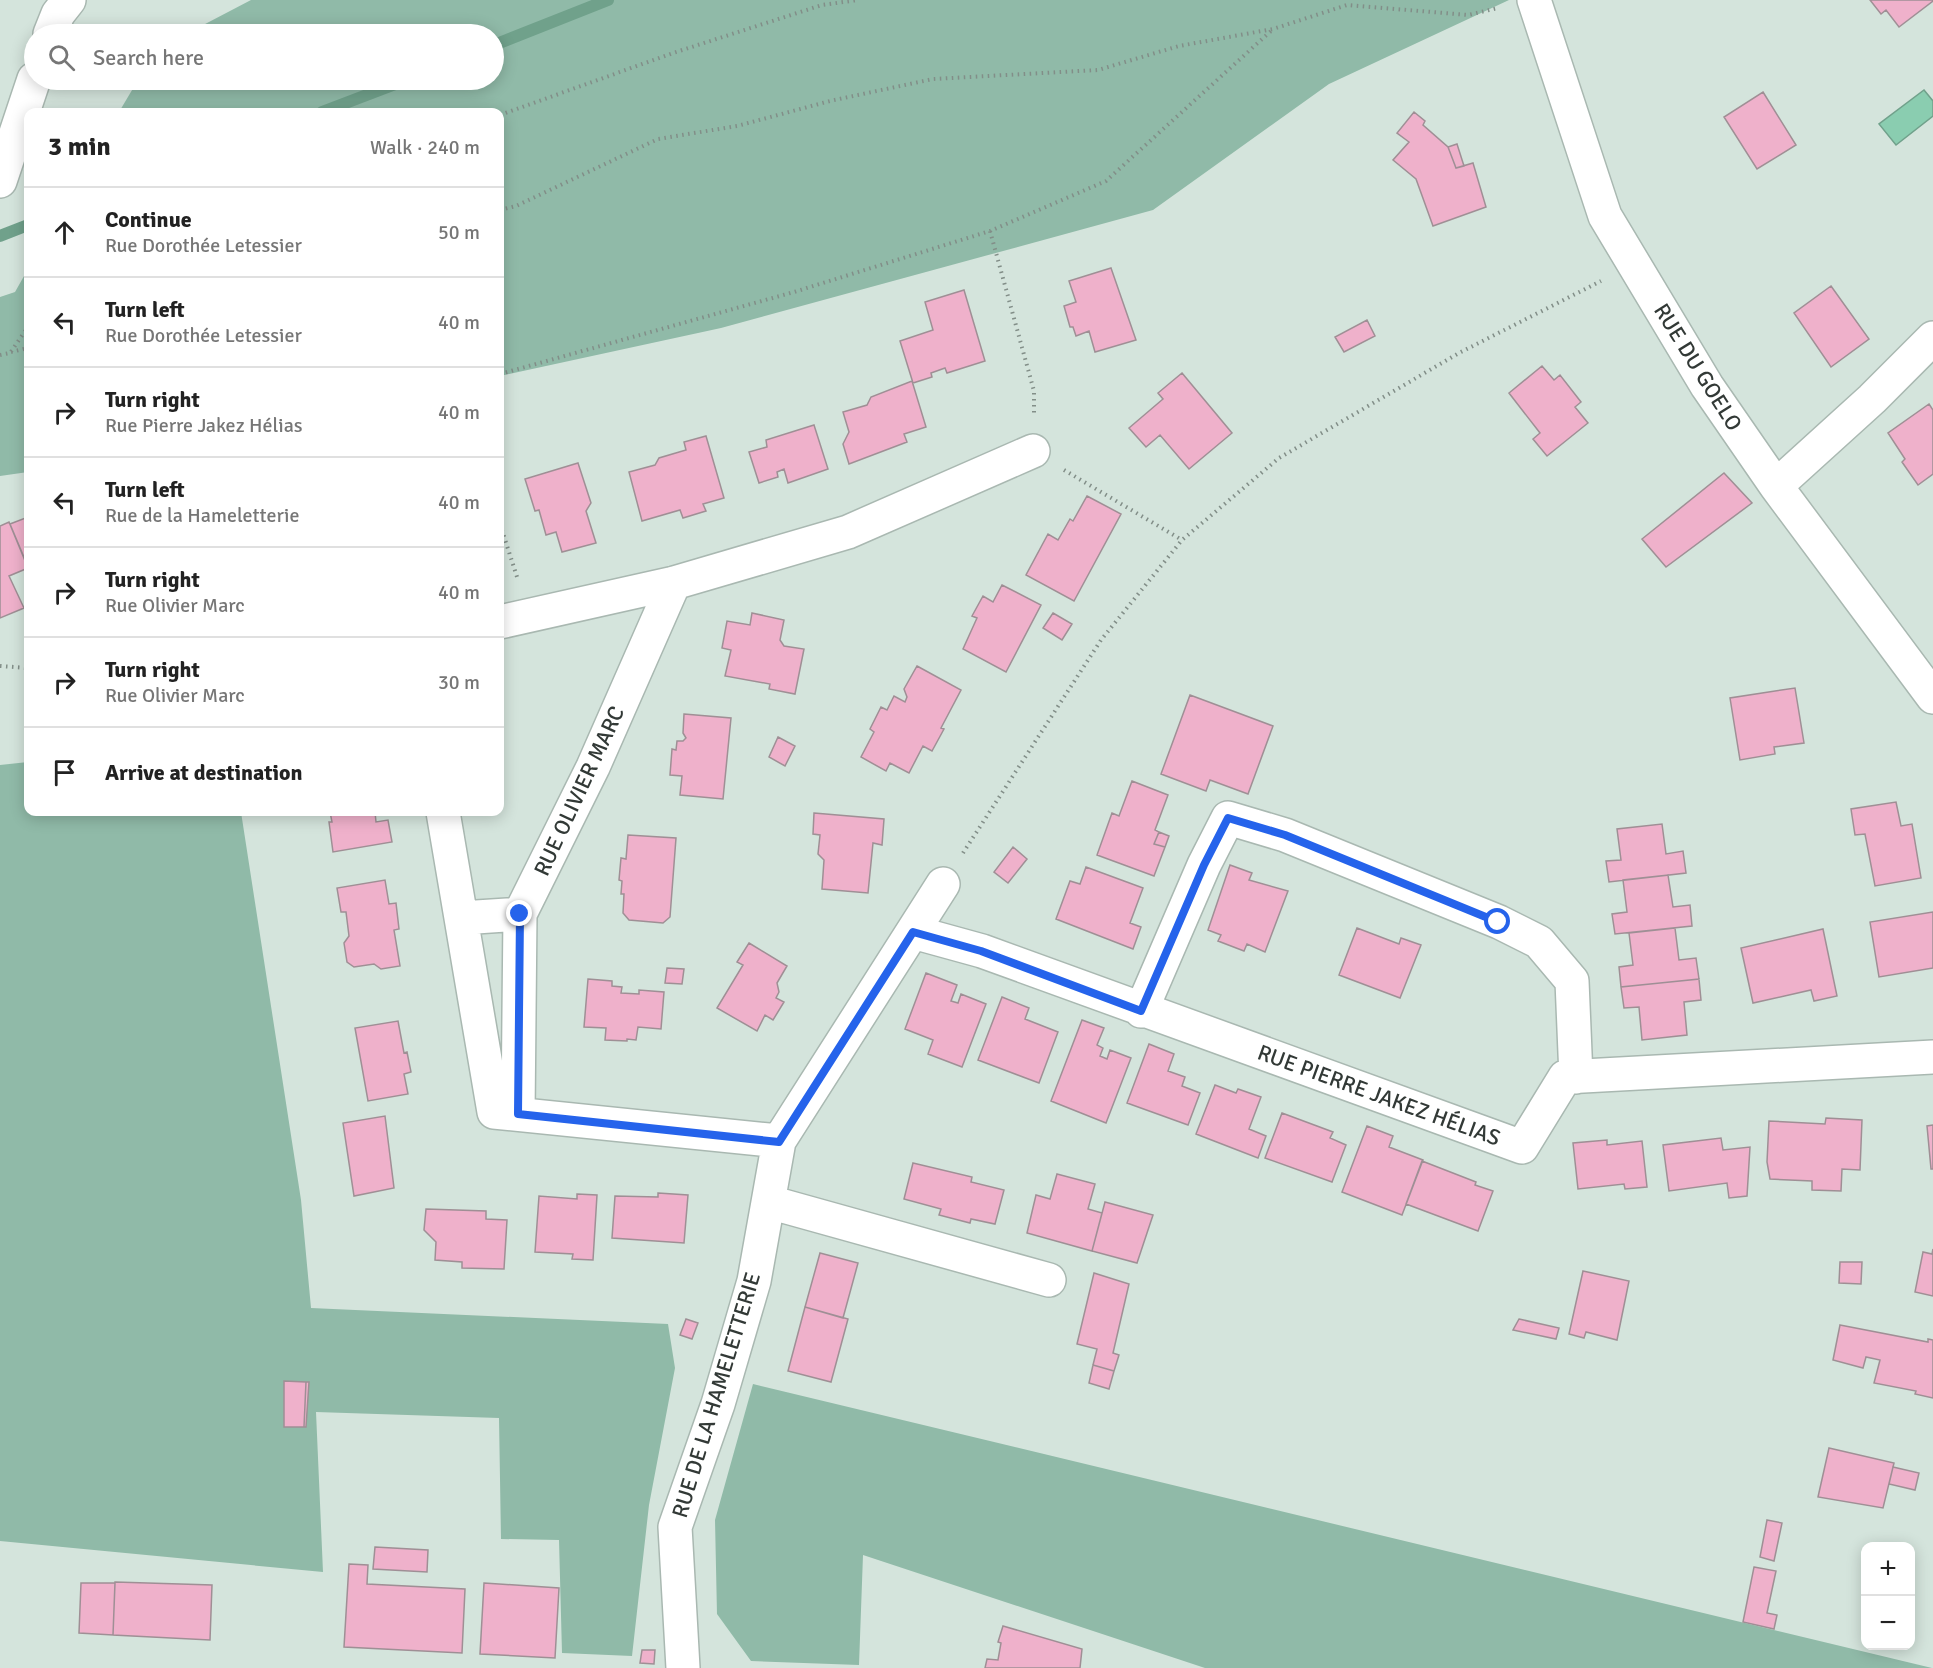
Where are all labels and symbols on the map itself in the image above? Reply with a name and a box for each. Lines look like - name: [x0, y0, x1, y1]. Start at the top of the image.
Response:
- street label: RUE DU GOELO: [1648, 298, 1748, 436]
- street label: RUE OLIVIER MARC: [528, 702, 630, 880]
- route end: [506, 900, 532, 926]
- route start: [1484, 908, 1510, 934]
- street label: RUE PIERRE JAKEZ HÉLIAS: [1254, 1038, 1504, 1152]
- street label: RUE DE LA HAMELETTERIE: [666, 1269, 766, 1521]

